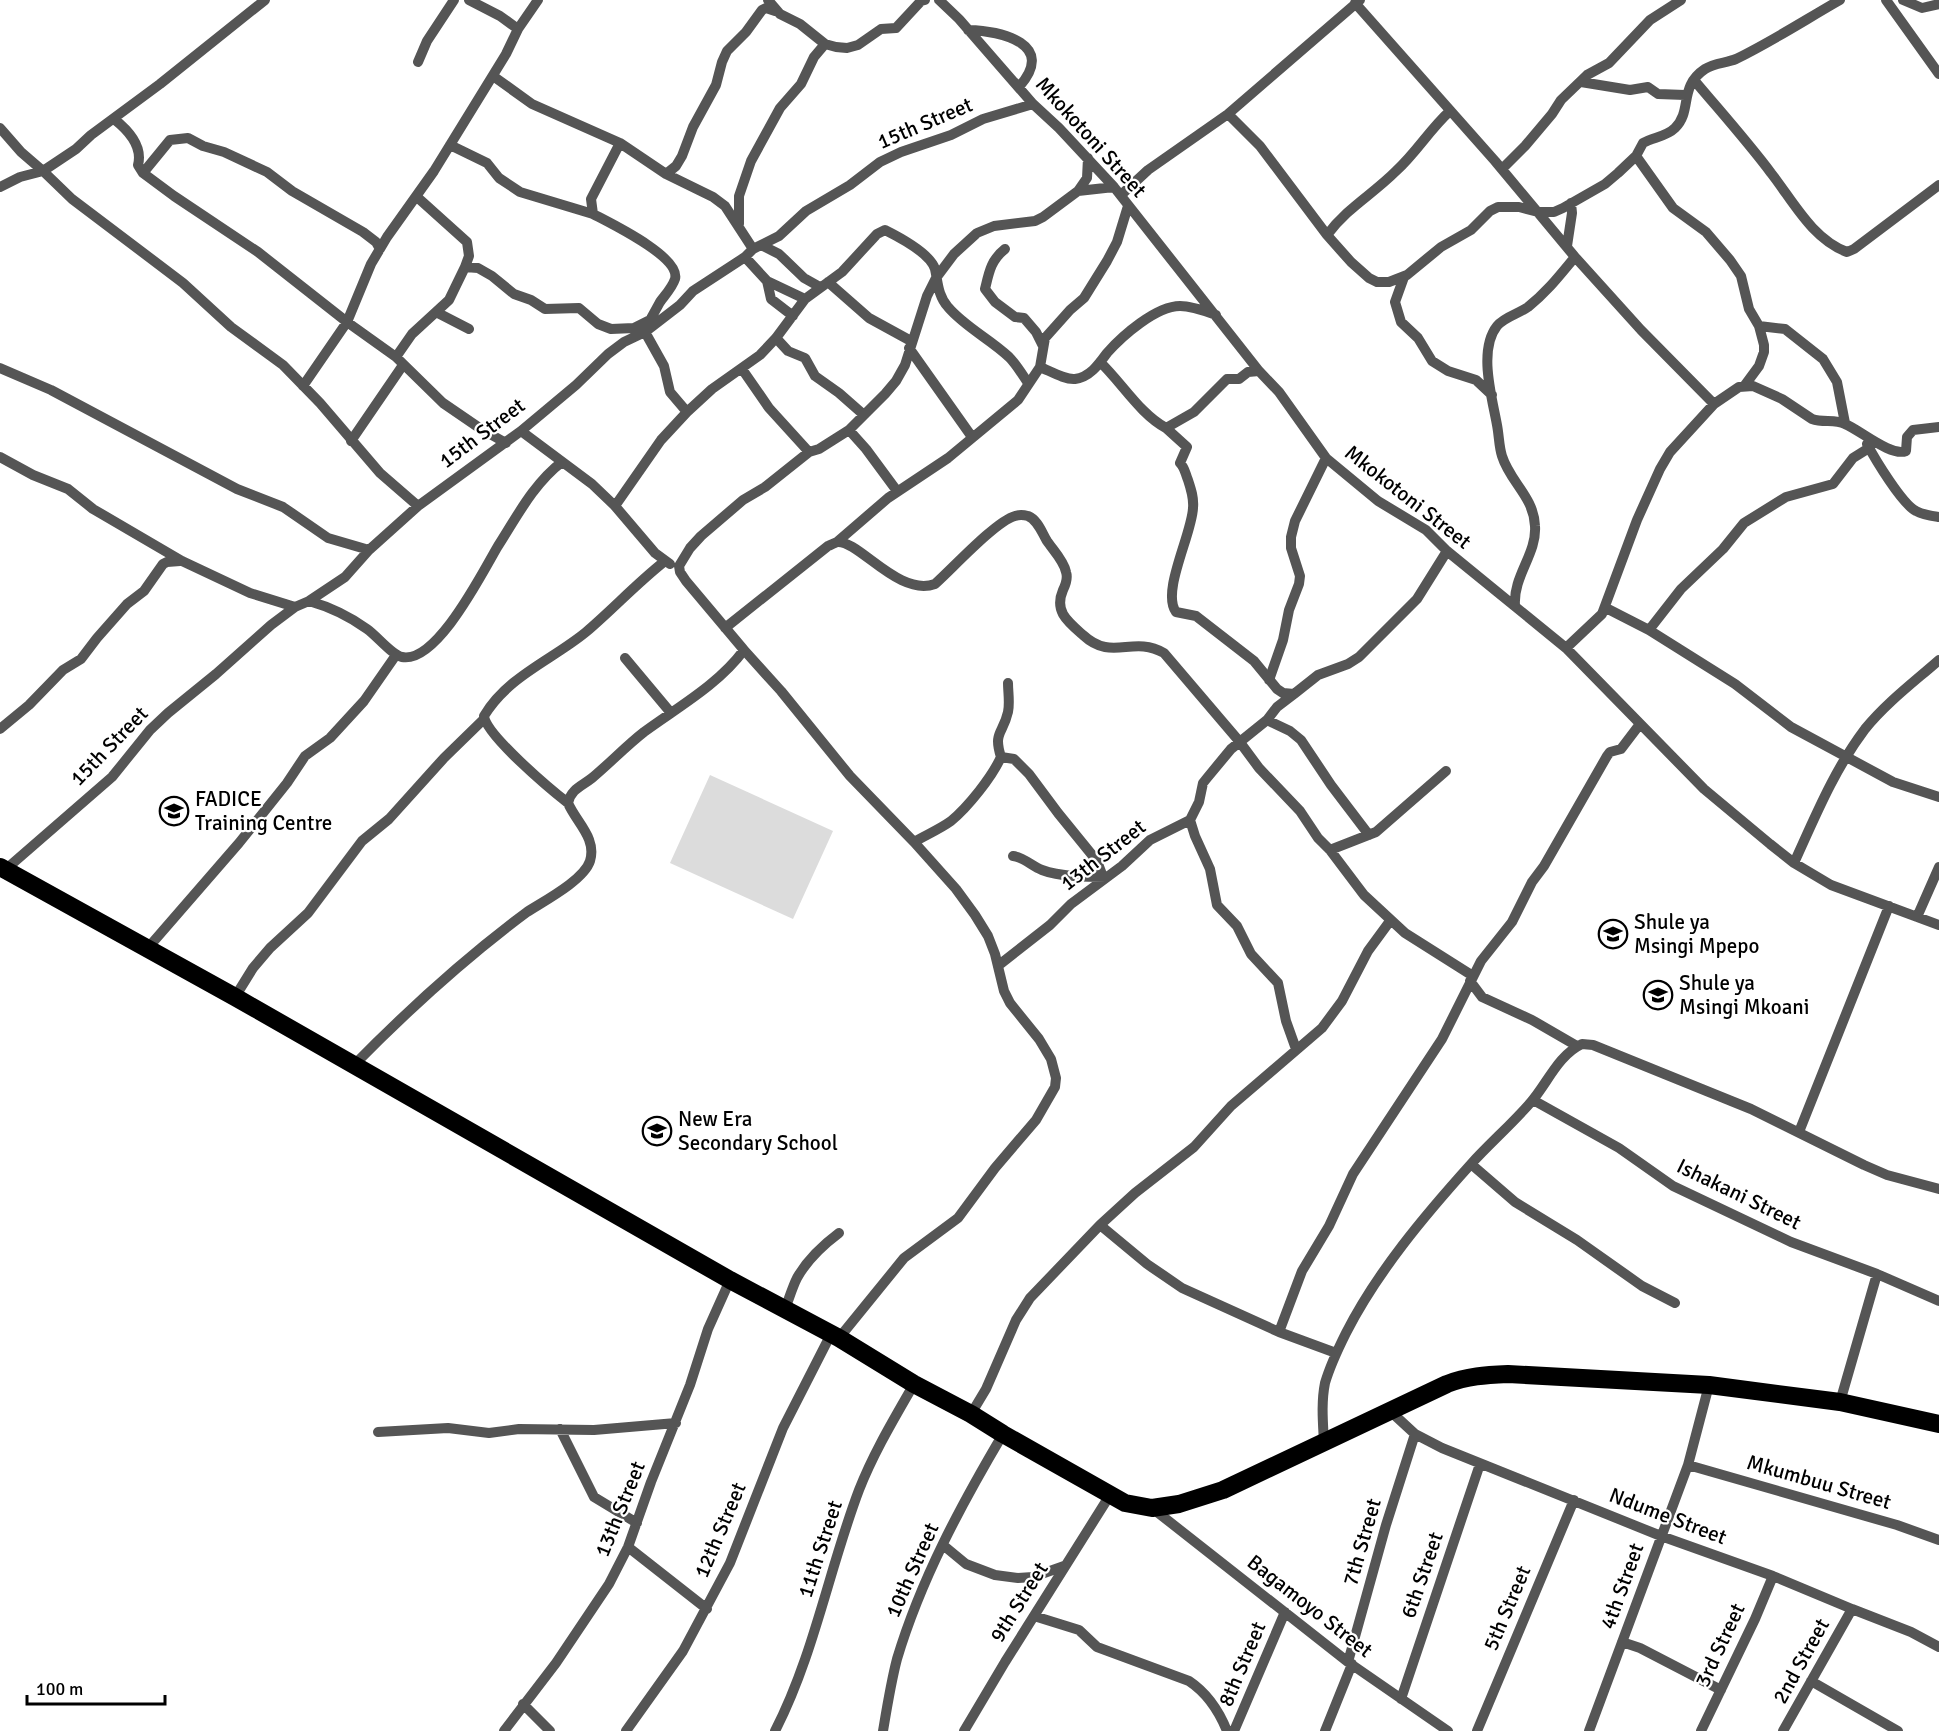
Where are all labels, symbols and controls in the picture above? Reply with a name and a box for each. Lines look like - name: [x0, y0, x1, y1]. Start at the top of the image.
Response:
- street label: Mkokotoni Street: [1030, 71, 1152, 203]
- street label: 15th Street: [874, 91, 976, 155]
- street label: 15th Street: [434, 392, 530, 474]
- street label: Mkokotoni Street: [1340, 440, 1476, 554]
- street label: 15th Street: [65, 701, 153, 791]
- place label: FADICE Training Centre: [195, 786, 332, 836]
- school or university icon: FADICE Training Centre: [158, 795, 190, 827]
- street label: 13th Street: [1055, 814, 1151, 896]
- place label: Shule ya Msingi Mpepo: [1634, 909, 1759, 959]
- school or university icon: Shule ya Msingi Mpepo: [1597, 918, 1629, 950]
- place label: Shule ya Msingi Mkoani: [1679, 970, 1809, 1020]
- school or university icon: Shule ya Msingi Mkoani: [1642, 979, 1674, 1011]
- place label: New Era Secondary School: [678, 1106, 838, 1156]
- school or university icon: New Era Secondary School: [641, 1115, 673, 1147]
- street label: Ishakani Street: [1673, 1153, 1805, 1235]
- street label: Mkumbuu Street: [1744, 1449, 1894, 1515]
- street label: 13th Street: [589, 1457, 651, 1561]
- street label: 12th Street: [688, 1479, 752, 1581]
- street label: Ndume Street: [1606, 1482, 1730, 1550]
- street label: 7th Street: [1337, 1495, 1387, 1589]
- street label: 11th Street: [792, 1497, 848, 1601]
- street label: 10th Street: [880, 1519, 944, 1621]
- street label: 6th Street: [1395, 1528, 1449, 1622]
- street label: 4th Street: [1594, 1540, 1650, 1632]
- street label: Bagamoyo Street: [1242, 1549, 1378, 1663]
- street label: 9th Street: [984, 1557, 1054, 1647]
- street label: 5th Street: [1478, 1562, 1536, 1654]
- street label: 3rd Street: [1689, 1599, 1751, 1691]
- street label: 2nd Street: [1767, 1614, 1835, 1708]
- street label: 8th Street: [1213, 1618, 1271, 1710]
- scale bar: [27, 1668, 165, 1706]
- text: 100 m: [36, 1678, 83, 1700]

